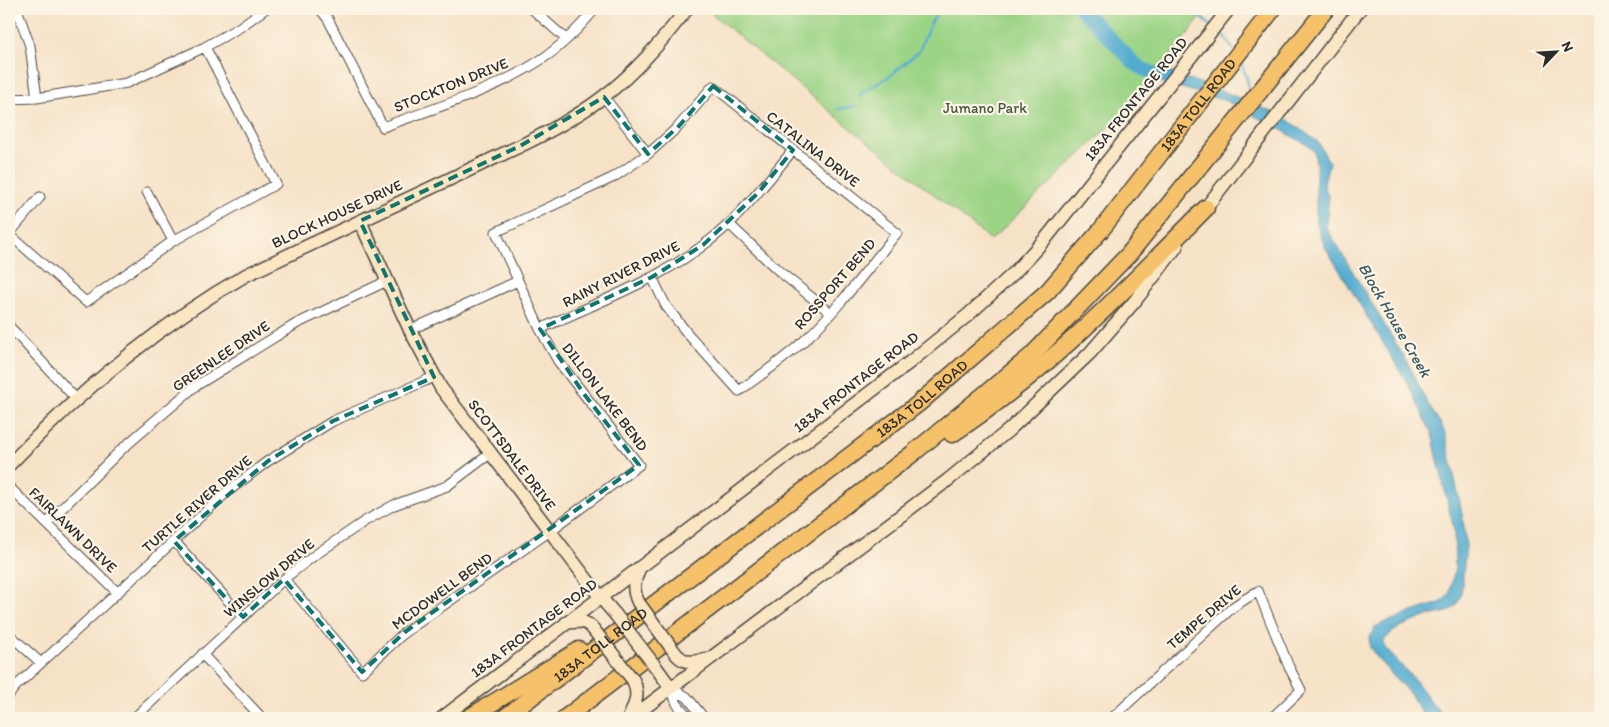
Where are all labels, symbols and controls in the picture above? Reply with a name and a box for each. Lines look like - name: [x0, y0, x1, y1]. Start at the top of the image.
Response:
- north arrow: [1532, 28, 1582, 78]
- street label: 183A FRONTAGE ROAD: [1081, 33, 1191, 164]
- text: N: [1558, 39, 1577, 55]
- street label: STOCKTON DRIVE: [391, 54, 511, 116]
- street label: 183A TOLL ROAD: [1156, 55, 1240, 155]
- park label: Jumano Park: [943, 99, 1027, 117]
- street label: CATALINA DRIVE: [763, 107, 863, 191]
- street label: BLOCK HOUSE DRIVE: [269, 176, 405, 252]
- street label: ROSSPORT BEND: [790, 235, 880, 333]
- street label: RAINY RIVER DRIVE: [559, 237, 683, 311]
- water label: Block House Creek: [1355, 260, 1436, 381]
- street label: GREENLEE DRIVE: [169, 317, 273, 395]
- street label: 183A FRONTAGE ROAD: [790, 327, 922, 436]
- street label: DILLON LAKE BEND: [558, 339, 652, 455]
- street label: 183A TOLL ROAD: [873, 356, 971, 442]
- street label: SCOTTSDALE DRIVE: [464, 396, 560, 514]
- street label: TURTLE RIVER DRIVE: [138, 451, 256, 557]
- street label: FAIRLAWN DRIVE: [25, 483, 121, 577]
- street label: WINSLOW DRIVE: [220, 535, 318, 621]
- street label: MCDOWELL BEND: [388, 548, 496, 634]
- street label: 183A FRONTAGE ROAD: [467, 574, 601, 681]
- street label: TEMPE DRIVE: [1163, 581, 1245, 653]
- street label: 183A TOLL ROAD: [550, 603, 651, 686]

